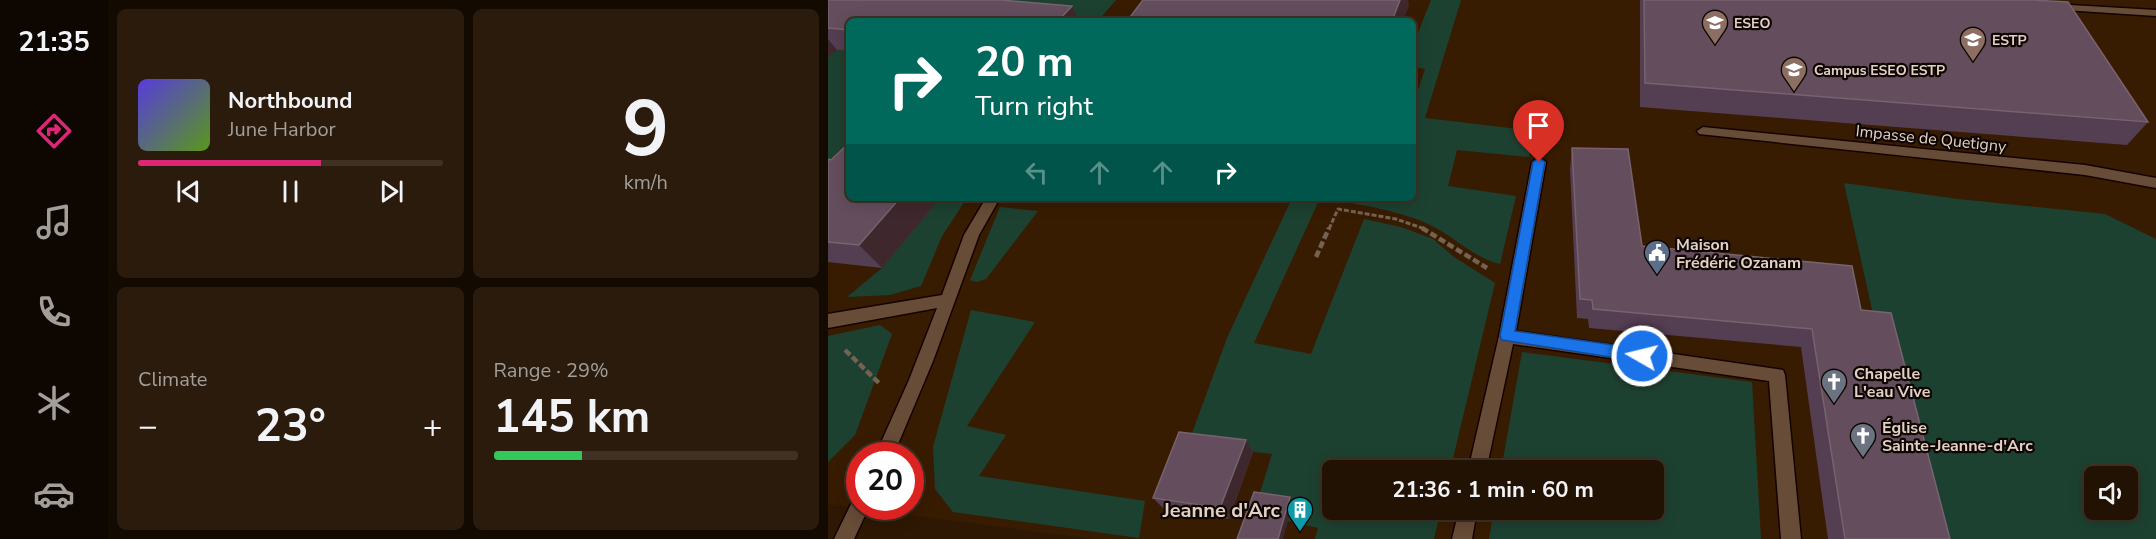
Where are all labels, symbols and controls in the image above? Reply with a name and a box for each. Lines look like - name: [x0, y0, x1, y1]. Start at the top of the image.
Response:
- school or university icon: ESEO: [1700, 8, 1730, 46]
- place label: ESEO: [1734, 14, 1770, 33]
- text: 21:35: [18, 24, 90, 61]
- school or university icon: ESTP: [1958, 25, 1988, 63]
- place label: ESTP: [1992, 31, 2027, 50]
- text: 20 m: [975, 34, 1074, 91]
- icon: right: [876, 42, 954, 120]
- school or university icon: Campus ESEO ESTP: [1779, 55, 1809, 93]
- place label: Campus ESEO ESTP: [1814, 61, 1945, 80]
- text: 9: [622, 76, 669, 183]
- text: Northbound: [228, 86, 352, 116]
- text: Turn right: [975, 88, 1093, 125]
- pin: [1513, 100, 1564, 162]
- icon: arrive: [1522, 109, 1555, 142]
- icon: directions: [33, 110, 75, 152]
- text: June Harbor: [228, 116, 336, 143]
- street label: Impasse de Quetigny: [1855, 120, 2008, 158]
- icon: left: [1020, 156, 1053, 189]
- icon: ahead: [1083, 156, 1116, 189]
- icon: ahead: [1146, 156, 1179, 189]
- icon: right: [1209, 156, 1242, 189]
- text: km/h: [624, 169, 668, 196]
- icon: previous: [172, 175, 205, 208]
- icon: pause: [274, 175, 307, 208]
- icon: next: [375, 175, 408, 208]
- icon: music: [33, 201, 75, 243]
- place label: Maison Frédéric Ozanam: [1676, 234, 1801, 274]
- public building icon: Maison Frédéric Ozanam: [1642, 238, 1672, 276]
- icon: phone: [33, 291, 75, 333]
- position arrow: [1610, 324, 1674, 388]
- text: Range · 29%: [494, 357, 609, 384]
- place label: Chapelle L'eau Vive: [1854, 363, 1931, 403]
- text: Climate: [138, 366, 207, 393]
- church icon: Chapelle L'eau Vive: [1819, 367, 1849, 405]
- icon: climate: [33, 382, 75, 424]
- text: 145 km: [494, 387, 650, 448]
- text: 23°: [255, 396, 326, 457]
- text: −: [138, 404, 158, 449]
- text: +: [423, 404, 443, 449]
- place label: Église Sainte-Jeanne-d'Arc: [1882, 417, 2033, 457]
- church icon: Église Sainte-Jeanne-d'Arc: [1848, 421, 1878, 459]
- speed limit sign: 20: [846, 442, 924, 520]
- map controls: [2084, 466, 2138, 520]
- button: sound: [2084, 466, 2138, 520]
- icon: car: [33, 473, 75, 515]
- text: 21:36 · 1 min · 60 m: [1392, 475, 1594, 505]
- building icon: Jeanne d'Arc: [1285, 495, 1315, 533]
- place label: Jeanne d'Arc: [1162, 497, 1281, 524]

